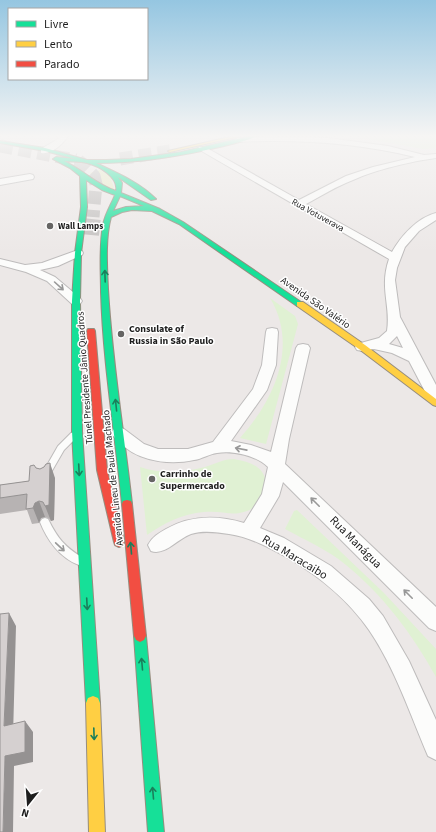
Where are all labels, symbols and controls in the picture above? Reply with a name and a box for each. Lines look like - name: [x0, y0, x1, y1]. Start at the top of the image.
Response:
- legend: [8, 8, 148, 80]
- text: Livre: [44, 16, 68, 33]
- text: Lento: [44, 36, 73, 53]
- text: Parado: [44, 56, 79, 73]
- street label: Rua Votuverava: [289, 196, 346, 235]
- place label: Wall Lamps: [58, 220, 103, 233]
- marker: Wall Lamps: [45, 221, 55, 231]
- one-way arrow: [101, 270, 109, 283]
- street label: Avenida São Valério: [278, 274, 353, 332]
- one-way arrow: [54, 281, 64, 291]
- street label: Túnel Presidente Jânio Quadros: [73, 311, 97, 445]
- place label: Consulate of Russia in São Paulo: [129, 322, 214, 348]
- marker: Consulate of Russia in São Paulo: [116, 329, 126, 339]
- one-way arrow: [112, 399, 119, 412]
- street label: Avenida Lineu de Paula Machado: [99, 409, 127, 547]
- one-way arrow: [235, 445, 248, 453]
- one-way arrow: [76, 463, 83, 476]
- place label: Carrinho de Supermercado: [160, 467, 225, 493]
- marker: Carrinho de Supermercado: [147, 474, 157, 484]
- one-way arrow: [310, 497, 320, 507]
- street label: Rua Manágua: [326, 512, 386, 572]
- street label: Rua Maracaibo: [259, 531, 331, 584]
- one-way arrow: [127, 542, 135, 555]
- one-way arrow: [55, 543, 66, 552]
- one-way arrow: [403, 589, 413, 598]
- one-way arrow: [84, 597, 91, 610]
- one-way arrow: [138, 658, 145, 671]
- one-way arrow: [90, 727, 97, 740]
- north arrow: [8, 784, 48, 824]
- one-way arrow: [149, 787, 156, 800]
- text: N: [20, 805, 31, 821]

